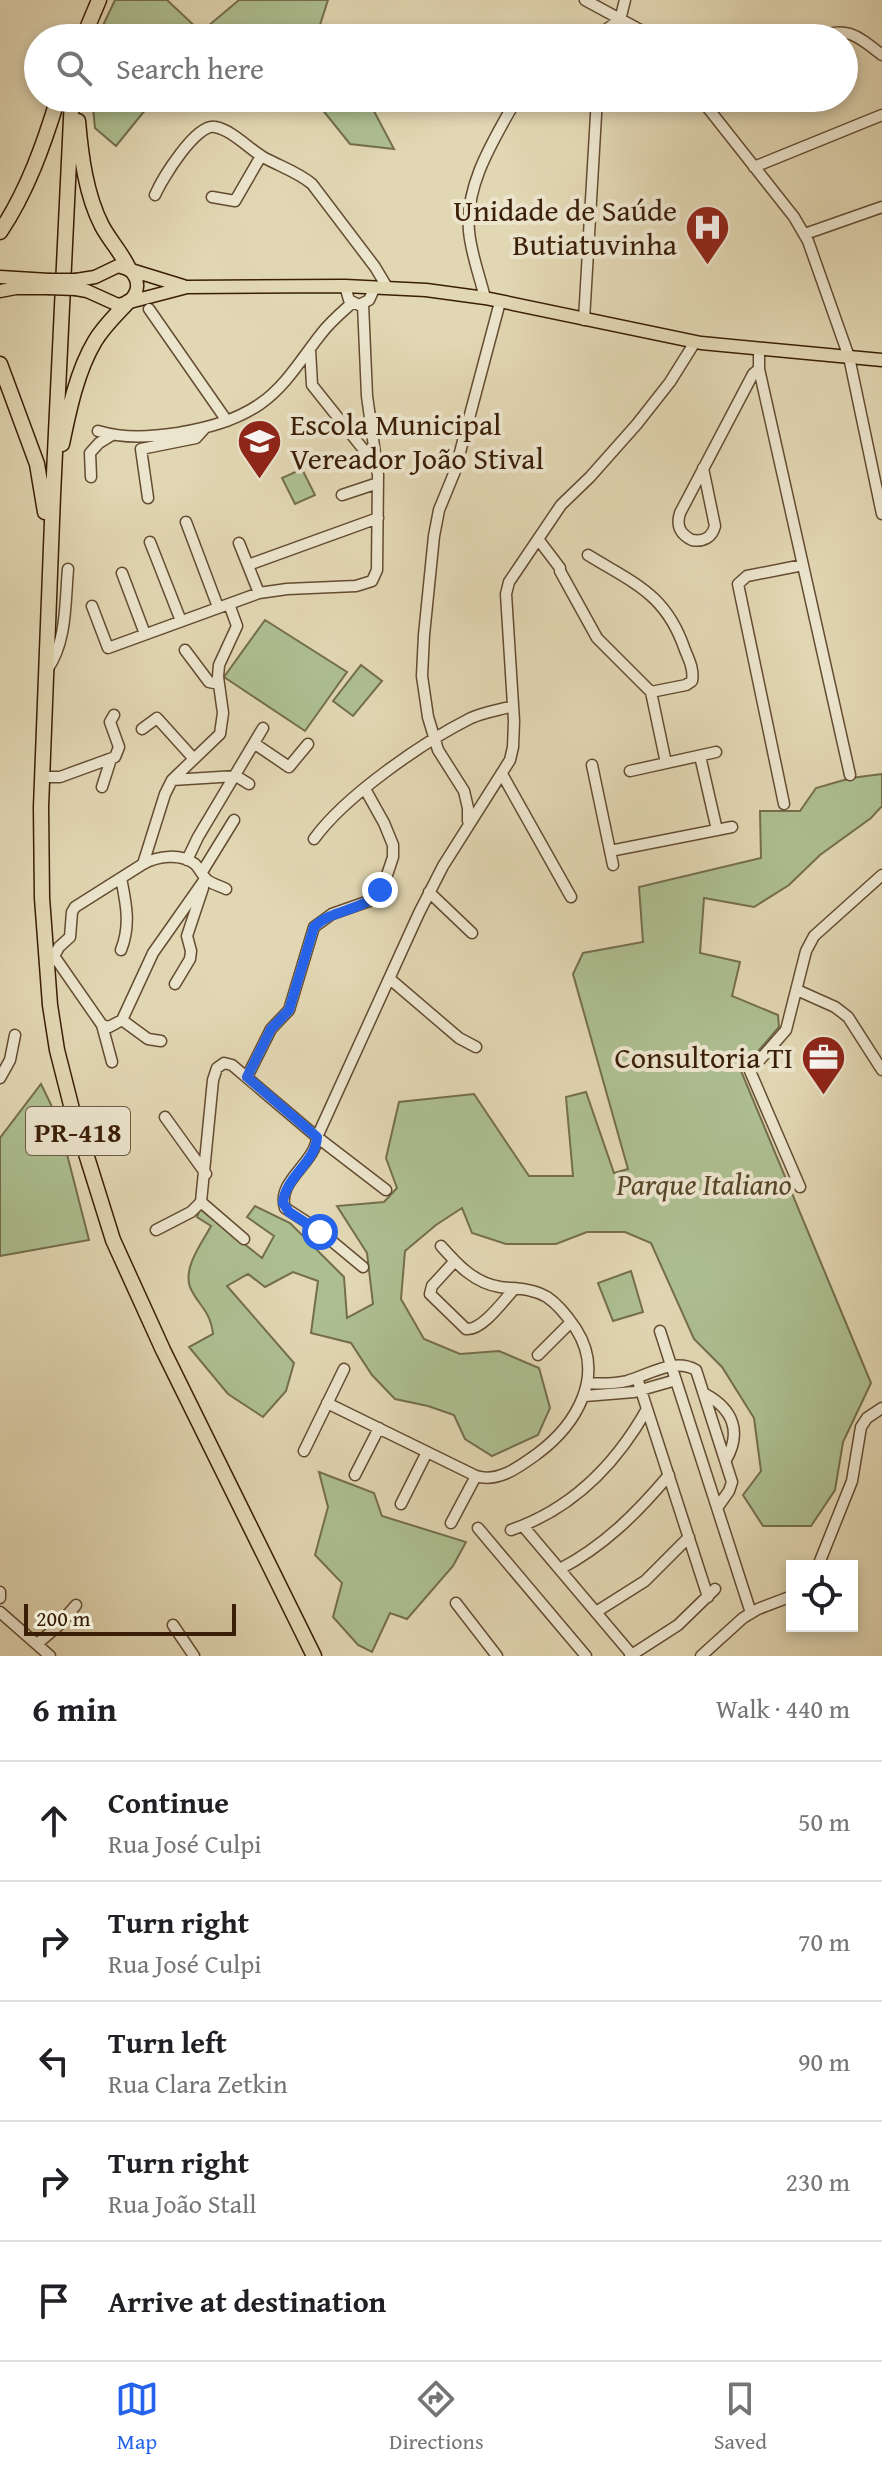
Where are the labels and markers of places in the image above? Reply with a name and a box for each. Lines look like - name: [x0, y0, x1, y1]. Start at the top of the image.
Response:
- place label: Unidade de Saúde Butiatuvinha: [453, 188, 677, 266]
- hospital icon: Unidade de Saúde Butiatuvinha: [684, 203, 732, 266]
- place label: Escola Municipal Vereador João Stival: [290, 402, 544, 480]
- school or university icon: Escola Municipal Vereador João Stival: [235, 417, 283, 480]
- office icon: Consultoria TI: [800, 1033, 848, 1096]
- place label: Consultoria TI: [614, 1035, 793, 1079]

